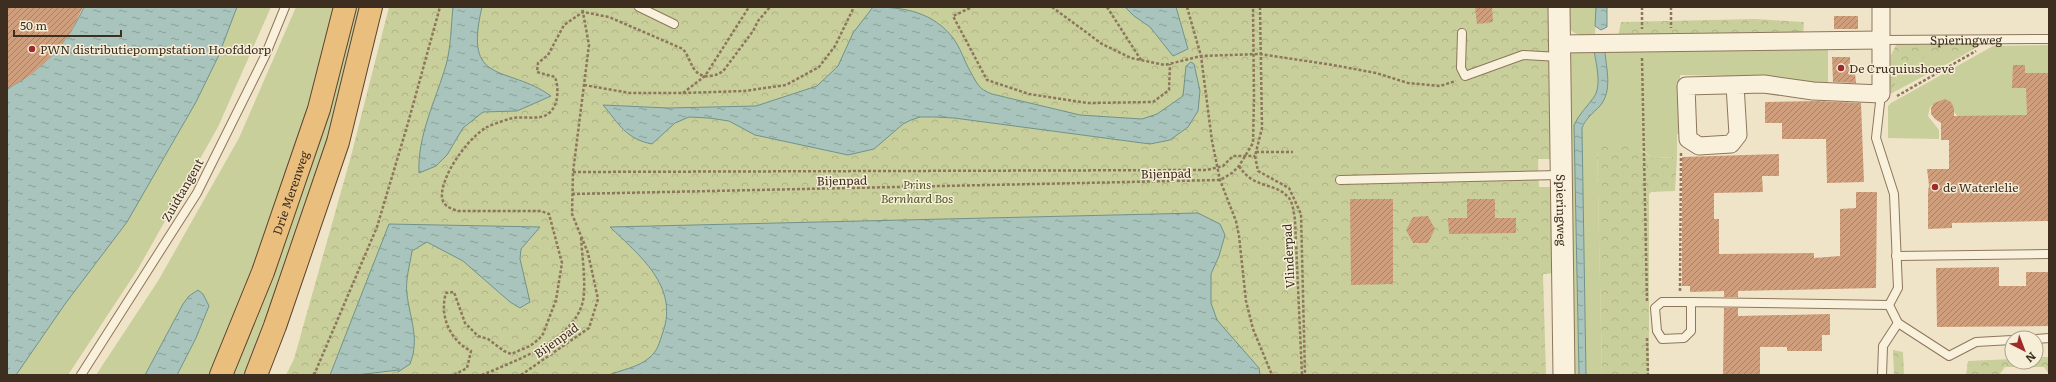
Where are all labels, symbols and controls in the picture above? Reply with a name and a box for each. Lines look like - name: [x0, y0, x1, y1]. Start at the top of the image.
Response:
- scale bar: [14, 12, 121, 38]
- text: 50 m: [20, 16, 47, 34]
- street label: Spieringweg: [1930, 30, 2002, 49]
- place label: PWN distributiepompstation Hoofddorp: [40, 40, 271, 58]
- marker: PWN distributiepompstation Hoofddorp: [27, 44, 37, 54]
- place label: De Cruquiushoeve: [1849, 59, 1954, 77]
- marker: De Cruquiushoeve: [1836, 63, 1846, 73]
- street label: Drie Merenweg: [267, 148, 313, 237]
- street label: Zuidtangent: [157, 155, 208, 225]
- street label: Bijenpad: [1140, 164, 1192, 182]
- street label: Bijenpad: [816, 171, 868, 189]
- street label: Spieringweg: [1552, 174, 1571, 246]
- park label: Prins Bernhard Bos: [881, 175, 953, 207]
- place label: de Waterlelie: [1943, 178, 2018, 196]
- marker: de Waterlelie: [1930, 182, 1940, 192]
- street label: Vlinderpad: [1277, 222, 1299, 289]
- street label: Bijenpad: [530, 318, 582, 362]
- north arrow: [2004, 330, 2044, 370]
- text: N: [2023, 349, 2040, 367]

